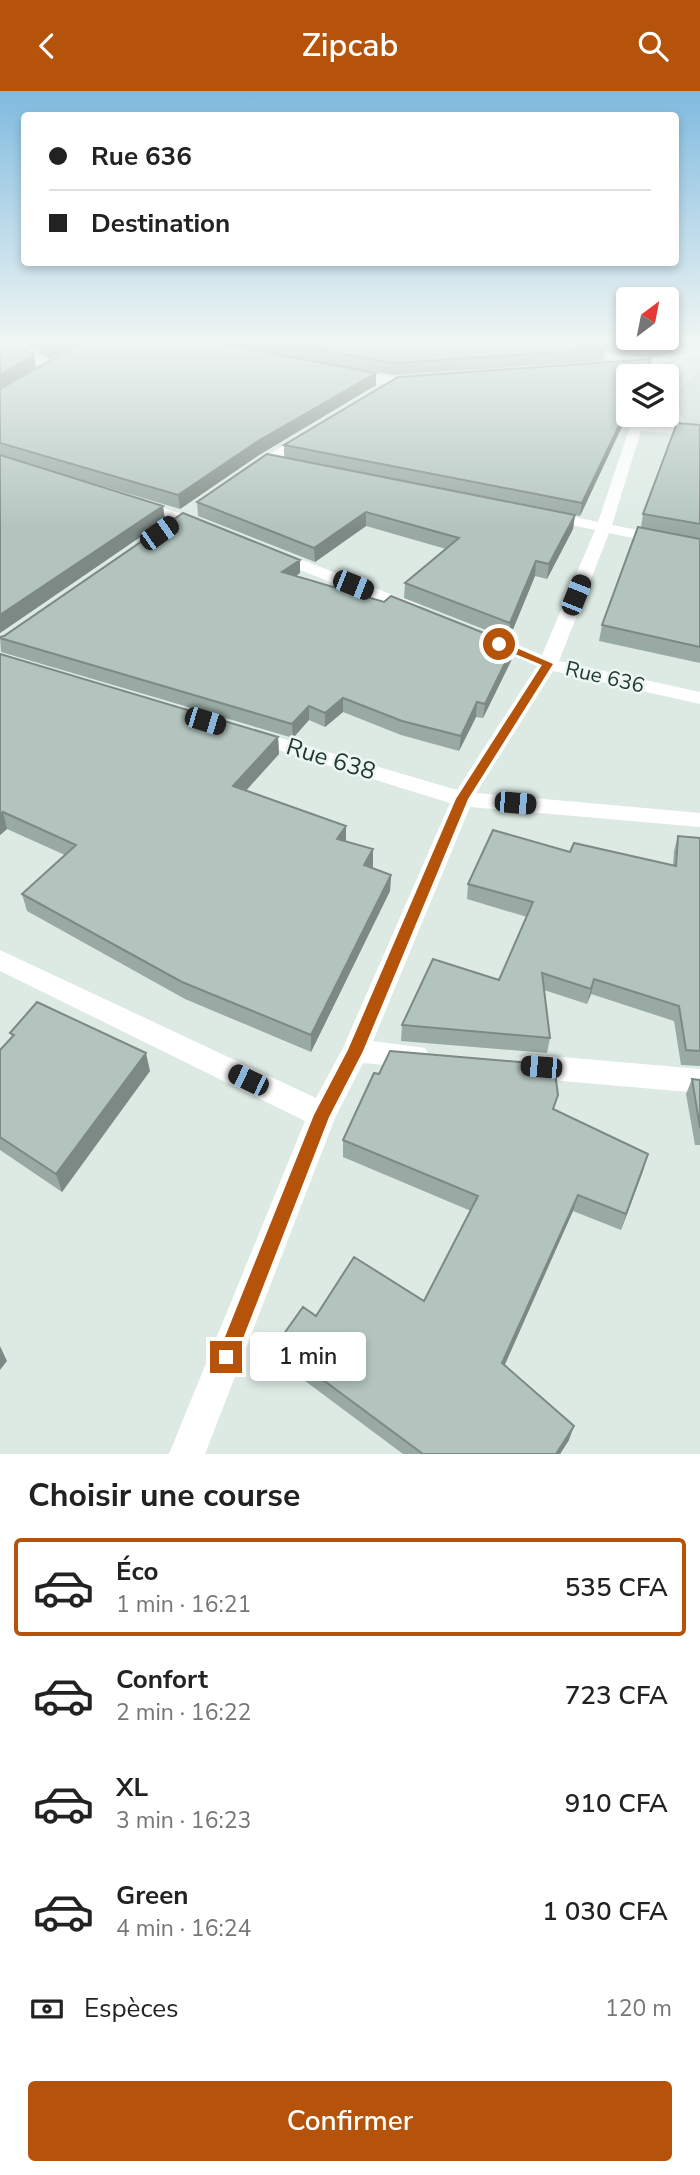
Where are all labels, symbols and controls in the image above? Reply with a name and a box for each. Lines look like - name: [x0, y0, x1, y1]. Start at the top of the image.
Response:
- text: Zipcab: [302, 24, 398, 67]
- icon: back: [28, 27, 66, 65]
- icon: search: [634, 27, 672, 65]
- text: Rue 636: [91, 139, 192, 174]
- text: Destination: [91, 206, 230, 241]
- north arrow: [616, 287, 679, 350]
- map controls: [616, 287, 679, 427]
- button: layers: [616, 364, 679, 427]
- car: [136, 512, 183, 554]
- car: [330, 567, 377, 603]
- car: [559, 572, 594, 618]
- route start: [483, 628, 515, 660]
- street label: Rue 636: [563, 654, 647, 700]
- car: [182, 705, 229, 737]
- street label: Rue 638: [282, 730, 380, 788]
- car: [494, 791, 537, 815]
- car: [520, 1055, 563, 1079]
- car: [225, 1061, 272, 1099]
- callout: 1 min: [250, 1333, 366, 1381]
- route end: [210, 1341, 242, 1373]
- text: 1 min: [279, 1341, 337, 1372]
- text: Choisir une course: [28, 1474, 300, 1517]
- text: Éco: [116, 1554, 158, 1589]
- icon: car: [32, 1556, 95, 1619]
- text: 535 CFA: [565, 1570, 668, 1605]
- text: 1 min · 16:21: [116, 1589, 251, 1620]
- text: Confort: [116, 1662, 208, 1697]
- icon: car: [32, 1664, 95, 1727]
- text: 723 CFA: [565, 1678, 668, 1713]
- text: 2 min · 16:22: [116, 1697, 251, 1728]
- text: XL: [116, 1770, 148, 1805]
- icon: car: [32, 1772, 95, 1835]
- text: 910 CFA: [565, 1786, 668, 1821]
- text: 3 min · 16:23: [116, 1805, 251, 1836]
- text: Green: [116, 1878, 189, 1913]
- icon: car: [32, 1880, 95, 1943]
- text: 1 030 CFA: [542, 1894, 668, 1929]
- text: 4 min · 16:24: [116, 1913, 251, 1944]
- icon: cash: [28, 1990, 66, 2028]
- text: Espèces: [84, 1991, 179, 2026]
- text: 120 m: [605, 1993, 672, 2024]
- button: Confirmer: [28, 2081, 672, 2161]

